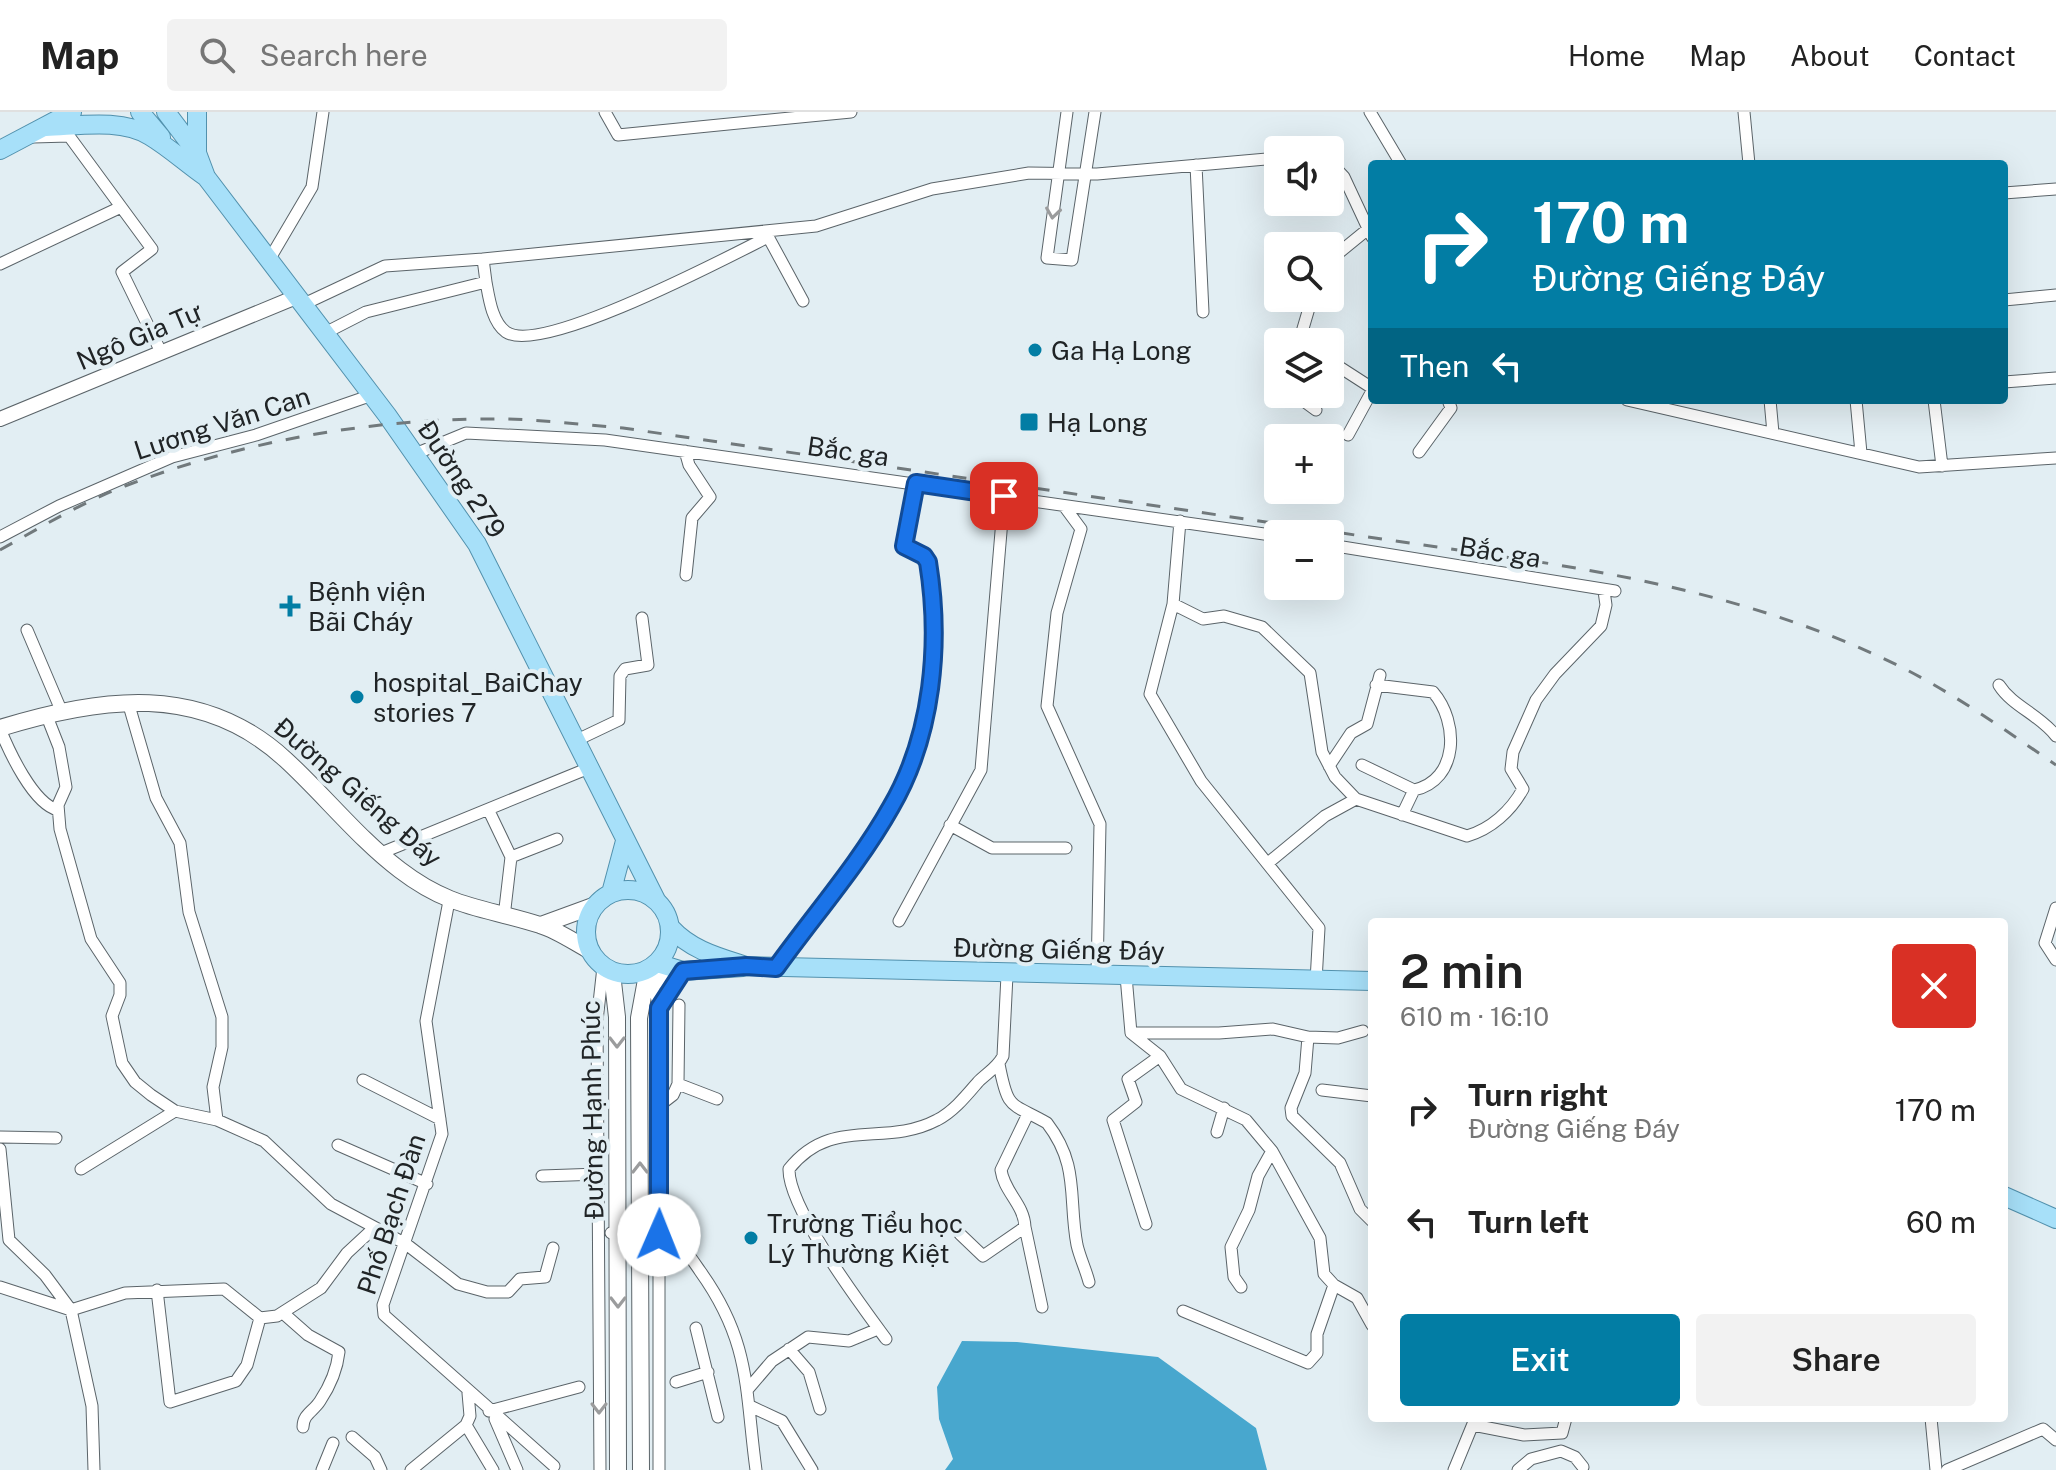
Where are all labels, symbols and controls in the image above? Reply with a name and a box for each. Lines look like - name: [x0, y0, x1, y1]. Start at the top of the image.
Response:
- search box: [167, 19, 727, 91]
- text: Map: [40, 33, 119, 78]
- icon: search: [195, 33, 239, 77]
- text: Search here: [259, 37, 428, 73]
- text: Home: [1568, 39, 1645, 72]
- text: Map: [1689, 39, 1746, 72]
- text: About: [1790, 39, 1870, 72]
- text: Contact: [1914, 39, 2016, 72]
- map controls: [1264, 136, 1344, 600]
- button: sound: [1264, 136, 1344, 216]
- text: 170 m: [1532, 190, 1689, 256]
- icon: right: [1400, 192, 1504, 296]
- one-way arrow: [1045, 207, 1062, 220]
- button: search: [1264, 232, 1344, 312]
- text: Đường Giếng Đáy: [1532, 257, 1825, 299]
- street label: Ngô Gia Tự: [72, 296, 206, 376]
- button: layers: [1264, 328, 1344, 408]
- place label: Ga Hạ Long: [1051, 335, 1192, 366]
- marker: Ga Hạ Long: [1026, 341, 1044, 359]
- icon: left: [1485, 344, 1529, 388]
- text: Then: [1400, 348, 1469, 384]
- street label: Lương Văn Can: [130, 380, 314, 466]
- place label: Hạ Long: [1047, 407, 1148, 438]
- marker: Hạ Long: [1018, 411, 1040, 433]
- street label: Đường 279: [411, 414, 513, 544]
- button: +: [1264, 424, 1344, 504]
- street label: Bắc ga: [805, 430, 891, 472]
- pin: [970, 462, 1038, 530]
- icon: arrive: [982, 474, 1026, 518]
- button: −: [1264, 520, 1344, 600]
- street label: Bắc ga: [1457, 530, 1543, 574]
- place label: Bệnh viện Bãi Cháy: [308, 576, 426, 637]
- marker: Bệnh viện Bãi Cháy: [279, 595, 301, 617]
- place label: hospital_BaiChay stories 7: [373, 667, 583, 728]
- marker: hospital_BaiChay stories 7: [348, 688, 366, 706]
- street label: Đường Giếng Đáy: [268, 711, 448, 873]
- street label: Đường Giếng Đáy: [953, 932, 1165, 966]
- text: 2 min: [1400, 942, 1524, 999]
- button: close: [1892, 944, 1976, 1028]
- street label: Đường Hạnh Phúc: [575, 1000, 609, 1220]
- text: 610 m · 16:10: [1400, 1001, 1549, 1032]
- one-way arrow: [608, 1036, 626, 1049]
- text: Turn right: [1468, 1077, 1608, 1113]
- icon: right: [1400, 1088, 1444, 1132]
- text: 170 m: [1895, 1092, 1976, 1128]
- text: Đường Giếng Đáy: [1468, 1113, 1680, 1144]
- street label: Phố Bạch Đàn: [350, 1130, 432, 1298]
- one-way arrow: [631, 1161, 649, 1174]
- position arrow: [617, 1193, 701, 1277]
- icon: left: [1400, 1200, 1444, 1244]
- text: Turn left: [1468, 1204, 1589, 1240]
- text: 60 m: [1906, 1204, 1976, 1240]
- place label: Trường Tiểu học Lý Thường Kiệt: [767, 1208, 963, 1269]
- marker: Trường Tiểu học Lý Thường Kiệt: [742, 1229, 760, 1247]
- one-way arrow: [609, 1296, 627, 1309]
- button: Exit: [1400, 1314, 1680, 1406]
- button: Share: [1696, 1314, 1976, 1406]
- one-way arrow: [590, 1402, 608, 1415]

